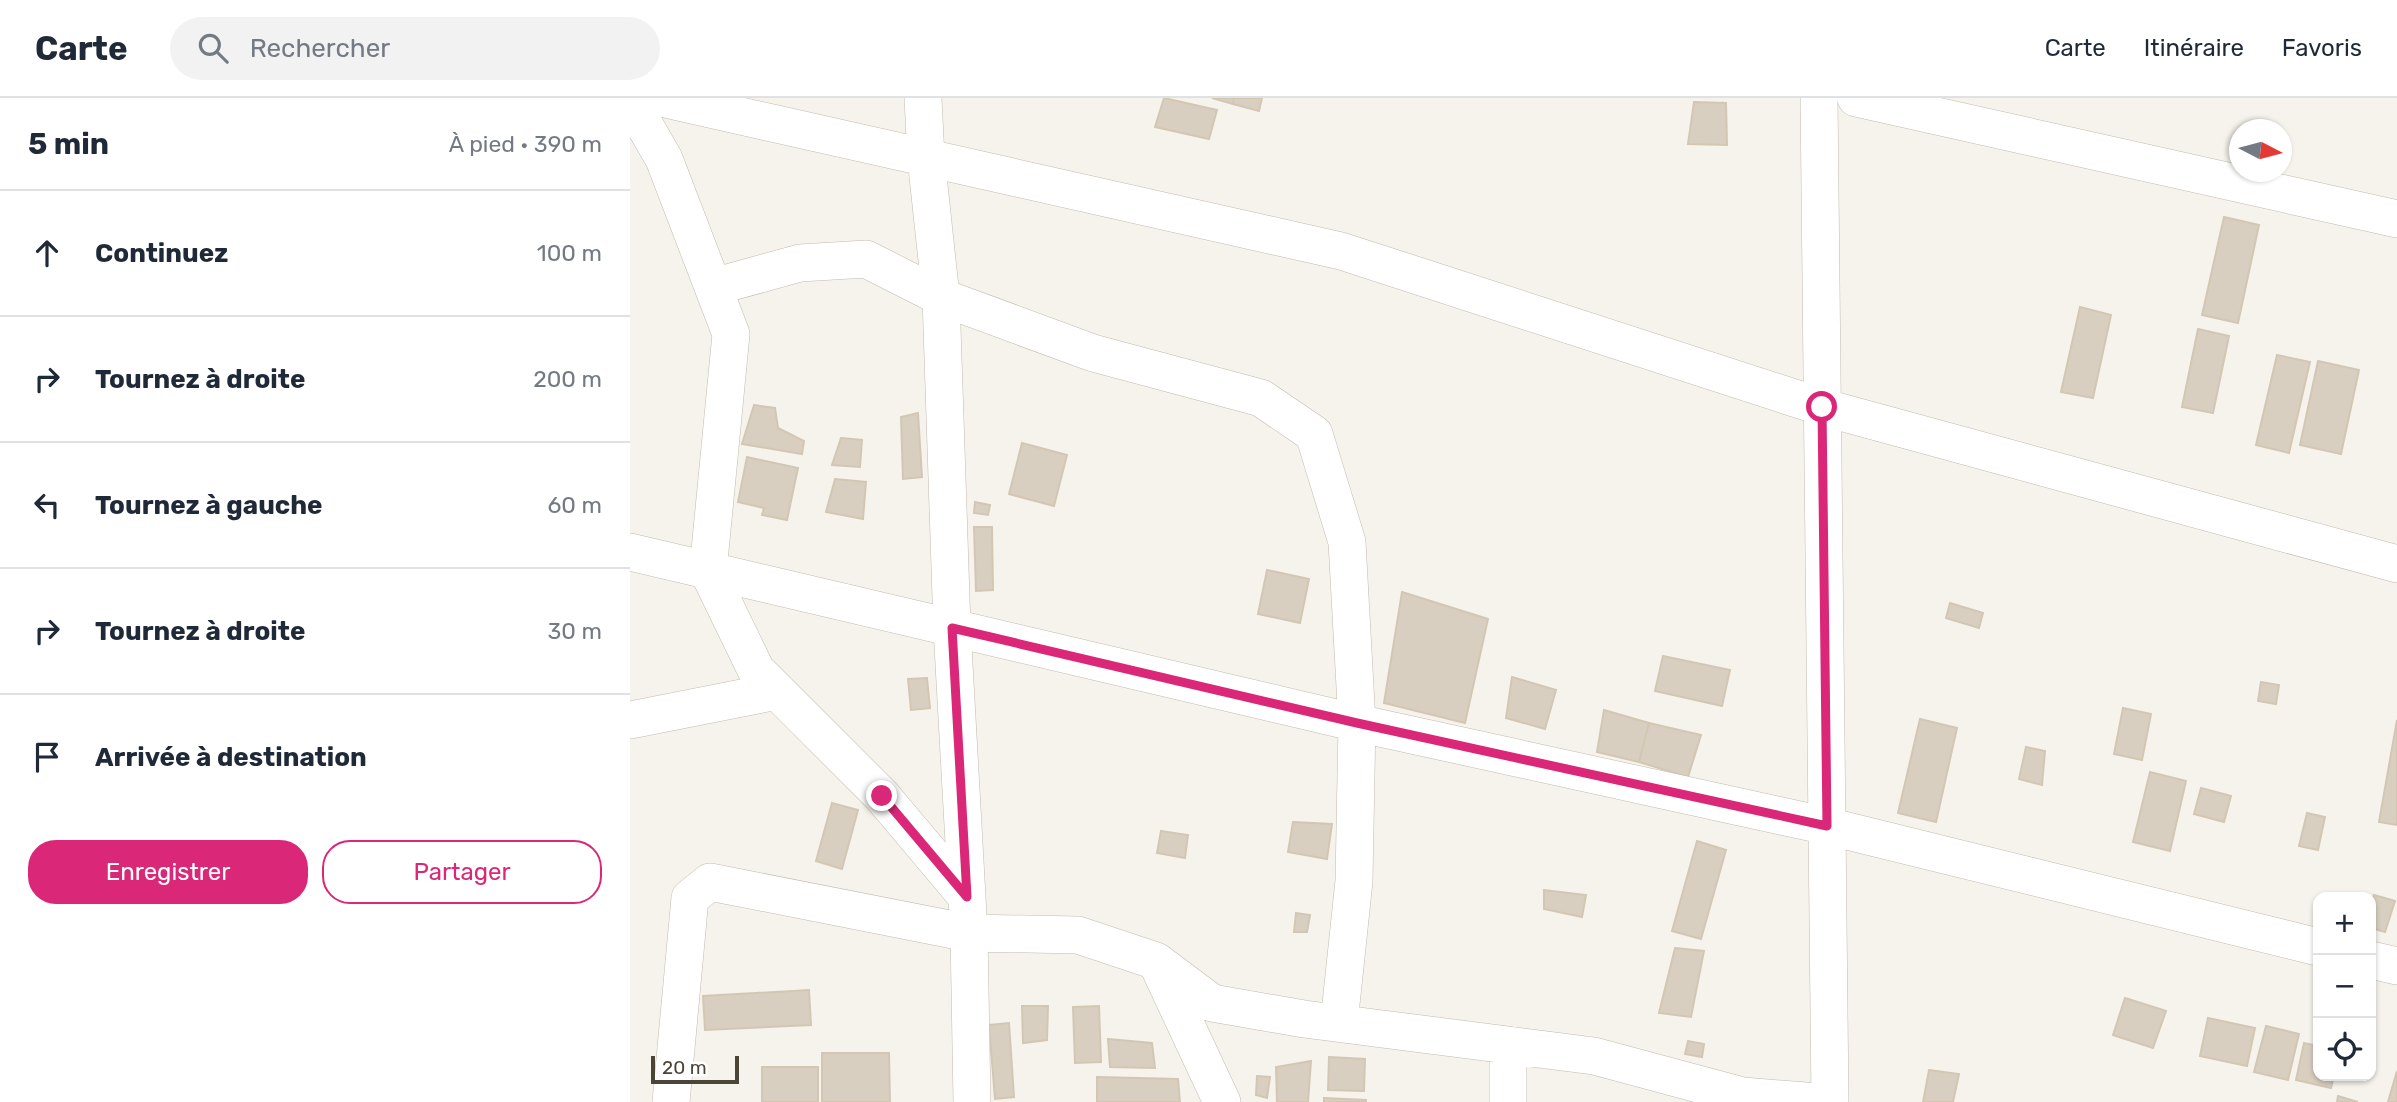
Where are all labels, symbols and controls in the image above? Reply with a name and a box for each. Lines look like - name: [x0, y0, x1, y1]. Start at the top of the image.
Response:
- search box: [170, 17, 660, 80]
- text: Carte: [35, 29, 128, 68]
- icon: search: [194, 29, 232, 67]
- text: Rechercher: [250, 33, 390, 64]
- text: Carte: [2045, 34, 2106, 62]
- text: Itinéraire: [2144, 34, 2244, 62]
- text: Favoris: [2282, 34, 2362, 62]
- north arrow: [2229, 119, 2292, 182]
- text: 5 min: [28, 126, 109, 162]
- text: À pied · 390 m: [449, 130, 602, 158]
- icon: ahead: [28, 234, 66, 272]
- text: Continuez: [95, 238, 228, 269]
- text: 100 m: [537, 239, 602, 267]
- icon: right: [28, 360, 66, 398]
- text: Tournez à droite: [95, 364, 305, 395]
- text: 200 m: [533, 365, 602, 393]
- route start: [1806, 391, 1837, 422]
- icon: left: [28, 486, 66, 524]
- text: Tournez à gauche: [95, 490, 323, 521]
- text: 60 m: [547, 491, 602, 519]
- icon: right: [28, 612, 66, 650]
- text: Tournez à droite: [95, 616, 305, 647]
- text: 30 m: [547, 617, 602, 645]
- icon: arrive: [28, 738, 66, 776]
- text: Arrivée à destination: [95, 742, 367, 773]
- route end: [866, 780, 897, 811]
- button: Enregistrer: [28, 840, 308, 904]
- button: Partager: [322, 840, 602, 904]
- map controls: [2313, 892, 2376, 1081]
- button: +: [2313, 892, 2376, 955]
- button: −: [2313, 955, 2376, 1018]
- button: locate: [2313, 1018, 2376, 1081]
- scale bar: [651, 1053, 738, 1085]
- text: 20 m: [662, 1056, 707, 1079]

